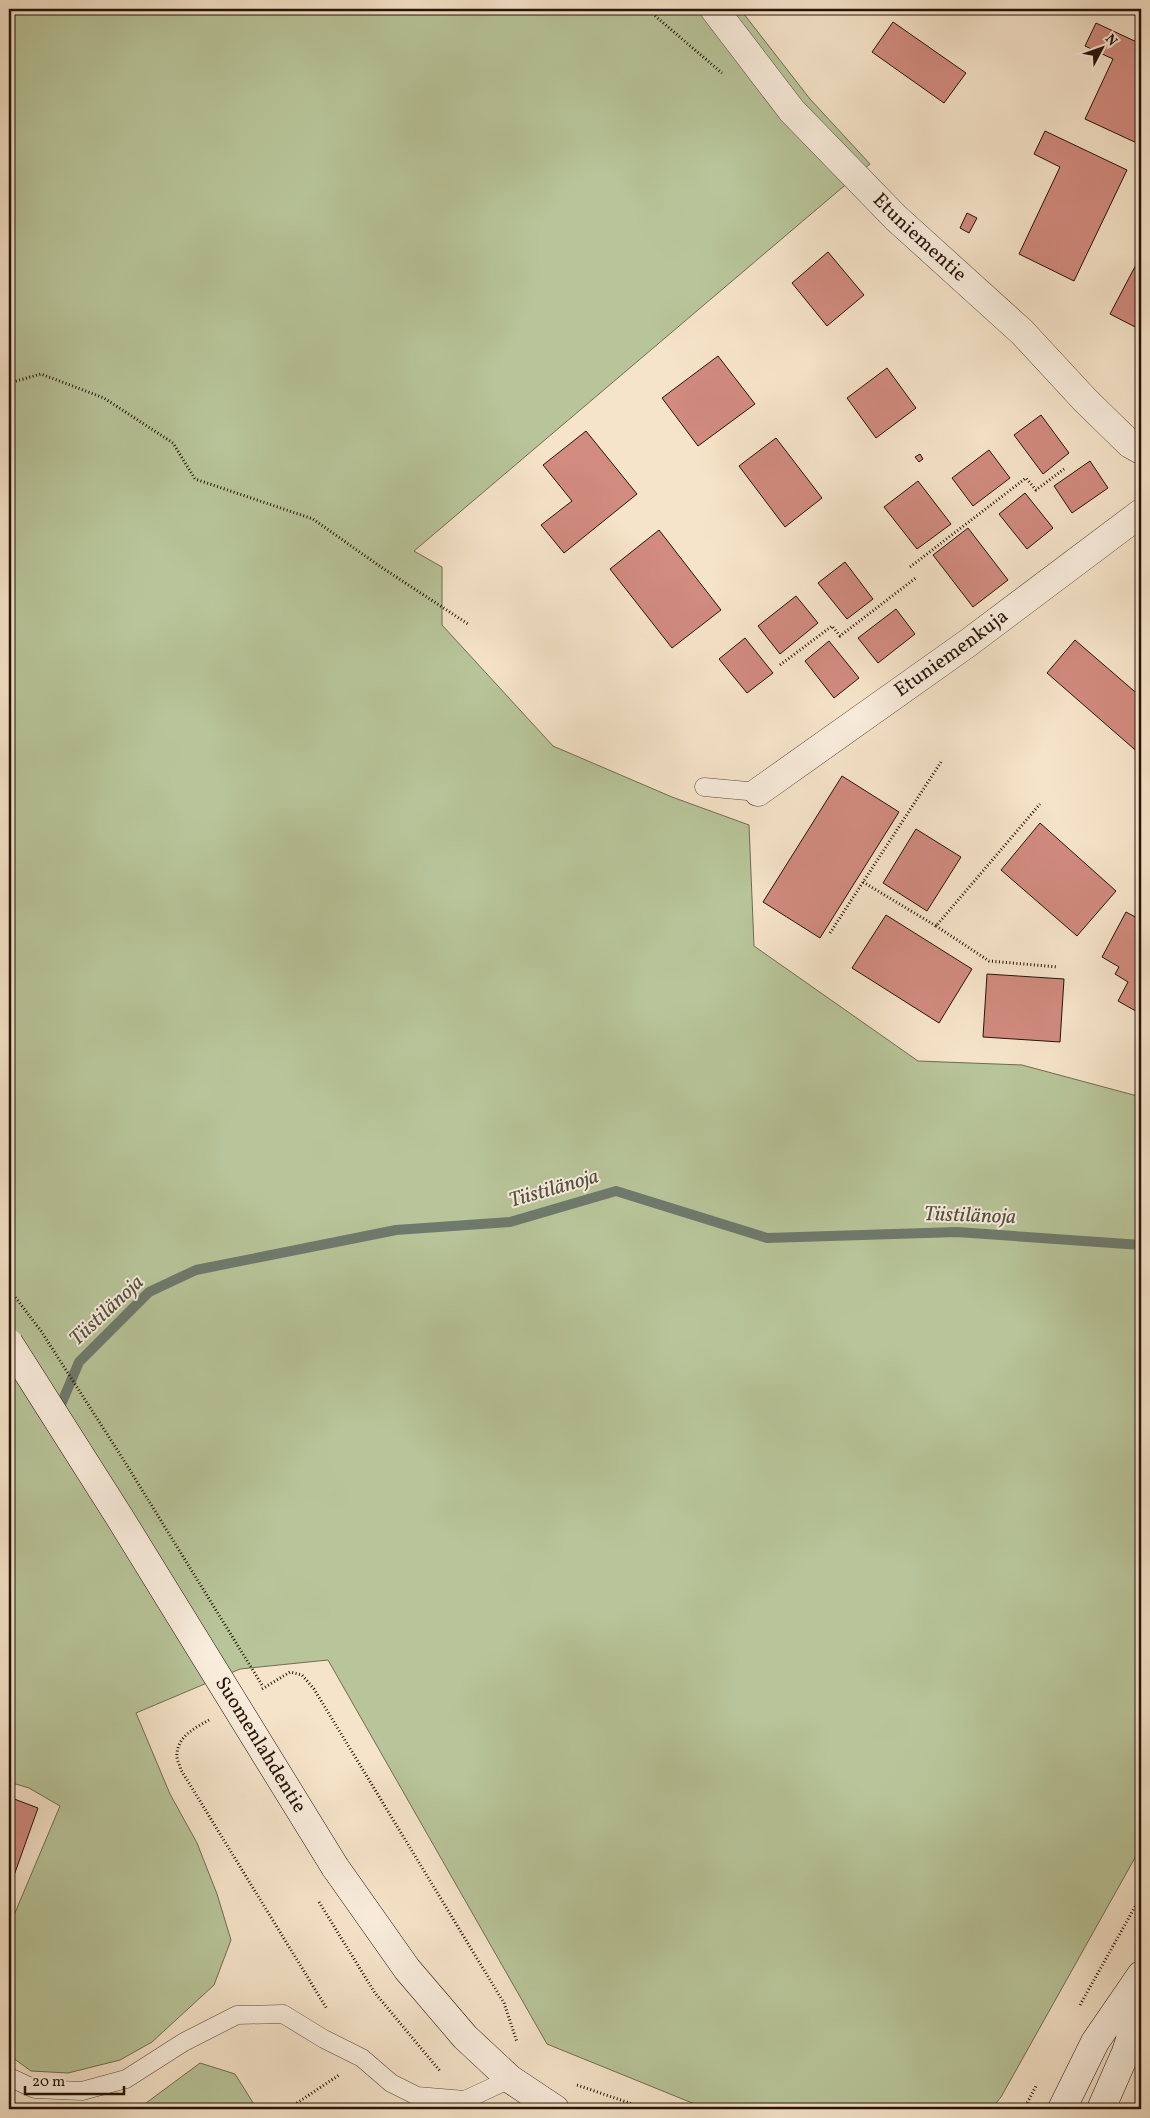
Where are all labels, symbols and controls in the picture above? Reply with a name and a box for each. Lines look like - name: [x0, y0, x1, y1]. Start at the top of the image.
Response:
- north arrow: [1078, 22, 1128, 72]
- text: N: [1100, 30, 1121, 51]
- street label: Etuniementie: [865, 187, 972, 289]
- street label: Etuniemenkuja: [889, 603, 1015, 705]
- water label: Tiistilänoja: [506, 1162, 602, 1216]
- water label: Tiistilänoja: [923, 1200, 1017, 1232]
- water label: Tiistilänoja: [63, 1269, 151, 1353]
- street label: Suomenlahdentie: [207, 1672, 313, 1819]
- scale bar: [25, 2063, 124, 2095]
- text: 20 m: [32, 2072, 65, 2093]

